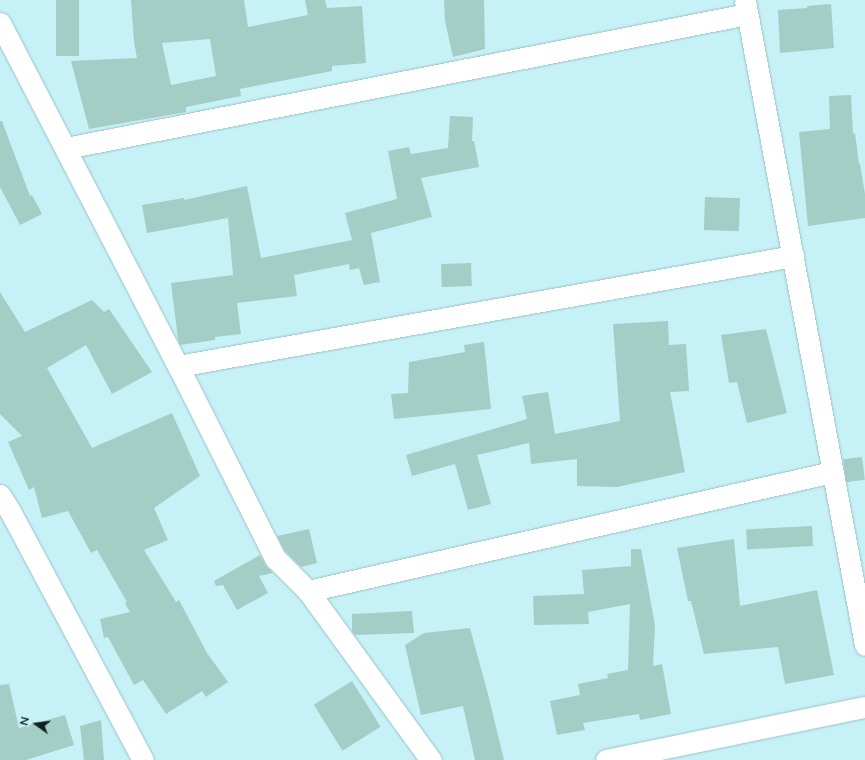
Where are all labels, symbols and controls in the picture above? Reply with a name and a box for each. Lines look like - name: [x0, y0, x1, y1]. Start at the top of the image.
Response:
- north arrow: [16, 704, 56, 744]
- text: N: [17, 715, 31, 727]

